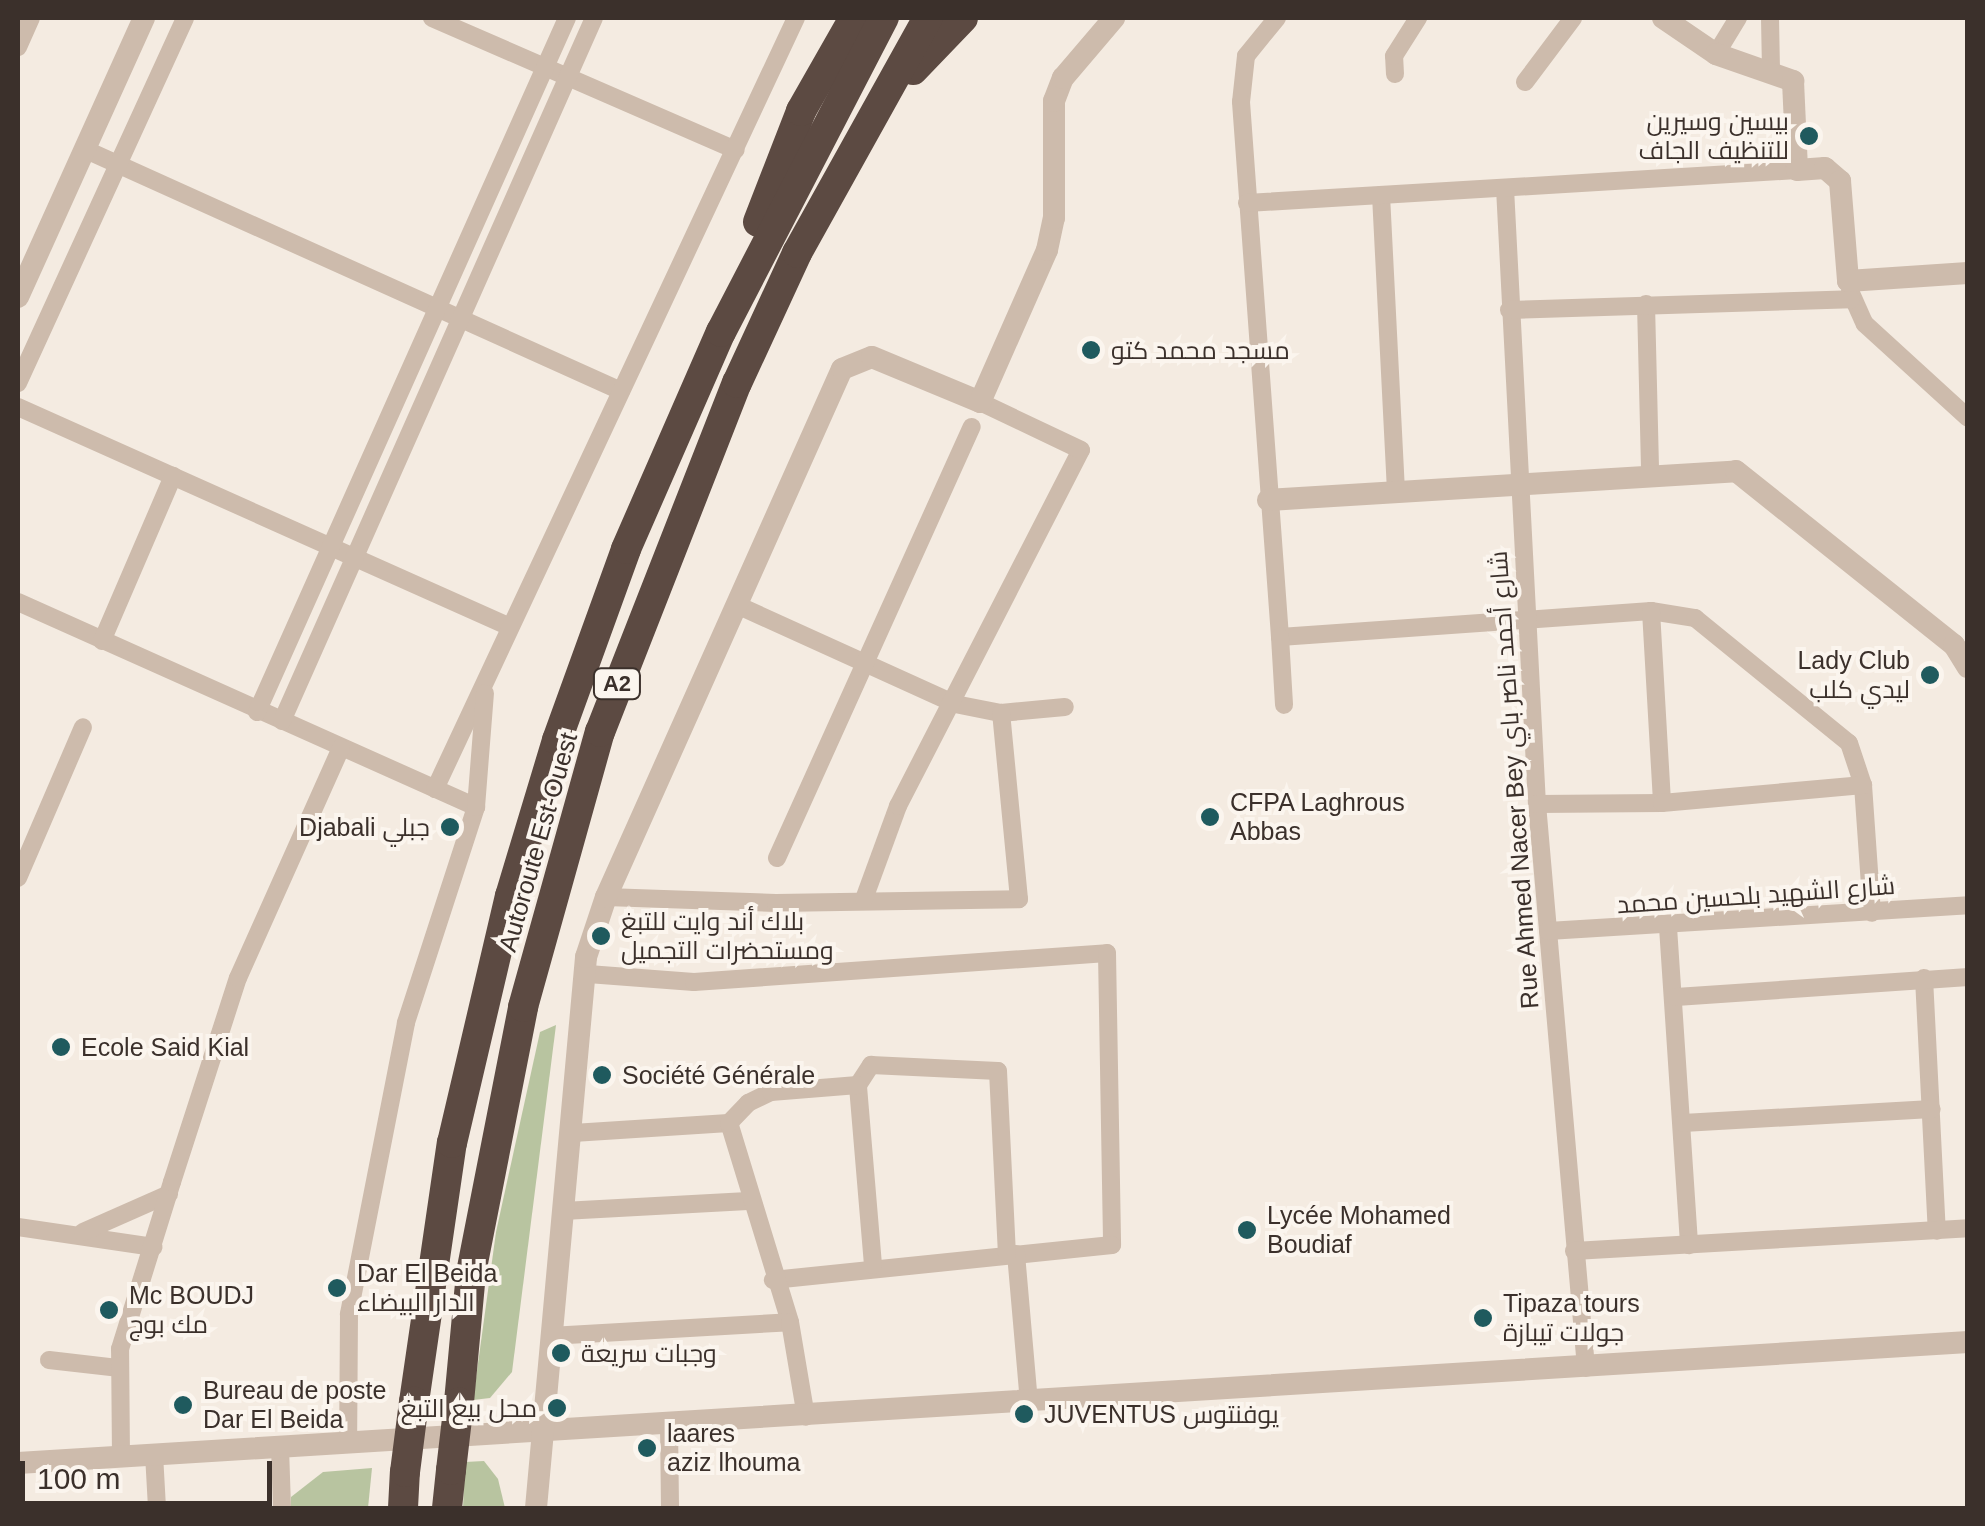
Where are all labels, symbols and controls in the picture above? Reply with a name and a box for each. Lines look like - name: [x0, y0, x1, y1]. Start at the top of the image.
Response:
- place label: بيسين وسيرين للتنظيف الجاف: [1638, 107, 1789, 166]
- marker: بيسين وسيرين للتنظيف الجاف: [1798, 125, 1820, 147]
- place label: مسجد محمد كتو: [1111, 335, 1290, 365]
- marker: مسجد محمد كتو: [1080, 339, 1102, 361]
- street label: Rue Ahmed Nacer Bey شارع أحمد ناصر باي: [1483, 549, 1545, 1011]
- place label: Lady Club ليدي كلب: [1797, 646, 1910, 705]
- marker: Lady Club ليدي كلب: [1919, 664, 1941, 686]
- road number: A2: [592, 667, 642, 701]
- street label: Autoroute Est-Ouest: [492, 729, 584, 955]
- place label: CFPA Laghrous Abbas: [1230, 788, 1406, 847]
- marker: CFPA Laghrous Abbas: [1199, 806, 1221, 828]
- place label: Djabali جبلي: [299, 812, 430, 842]
- marker: Djabali جبلي: [439, 816, 461, 838]
- street label: شارع الشهيد بلحسين محمد: [1616, 870, 1896, 920]
- place label: بلاك أند وايت للتبغ ومستحضرات التجميل: [621, 907, 834, 966]
- marker: بلاك أند وايت للتبغ ومستحضرات التجميل: [590, 925, 612, 947]
- place label: Ecole Said Kial: [81, 1032, 249, 1062]
- marker: Ecole Said Kial: [50, 1036, 72, 1058]
- place label: Société Générale: [622, 1060, 815, 1090]
- marker: Société Générale: [591, 1064, 613, 1086]
- place label: Lycée Mohamed Boudiaf: [1267, 1201, 1451, 1260]
- marker: Lycée Mohamed Boudiaf: [1236, 1219, 1258, 1241]
- place label: Dar El Beida الدار البيضاء: [357, 1259, 497, 1318]
- marker: Dar El Beida الدار البيضاء: [326, 1277, 348, 1299]
- place label: Mc BOUDJ مك بوج: [129, 1281, 254, 1340]
- place label: Tipaza tours جولات تيبازة: [1503, 1289, 1640, 1348]
- marker: Mc BOUDJ مك بوج: [98, 1299, 120, 1321]
- marker: Tipaza tours جولات تيبازة: [1472, 1307, 1494, 1329]
- place label: وجبات سريعة: [581, 1338, 717, 1368]
- marker: وجبات سريعة: [550, 1342, 572, 1364]
- place label: Bureau de poste Dar El Beida: [203, 1376, 386, 1435]
- place label: محل بيع التبغ: [401, 1393, 537, 1423]
- marker: Bureau de poste Dar El Beida: [172, 1394, 194, 1416]
- marker: محل بيع التبغ: [546, 1397, 568, 1419]
- place label: JUVENTUS يوفنتوس: [1044, 1399, 1279, 1429]
- marker: JUVENTUS يوفنتوس: [1013, 1403, 1035, 1425]
- place label: laares aziz lhouma: [667, 1419, 800, 1478]
- marker: laares aziz lhouma: [636, 1437, 658, 1459]
- scale bar: [25, 1441, 278, 1503]
- text: 100 m: [37, 1462, 120, 1495]

